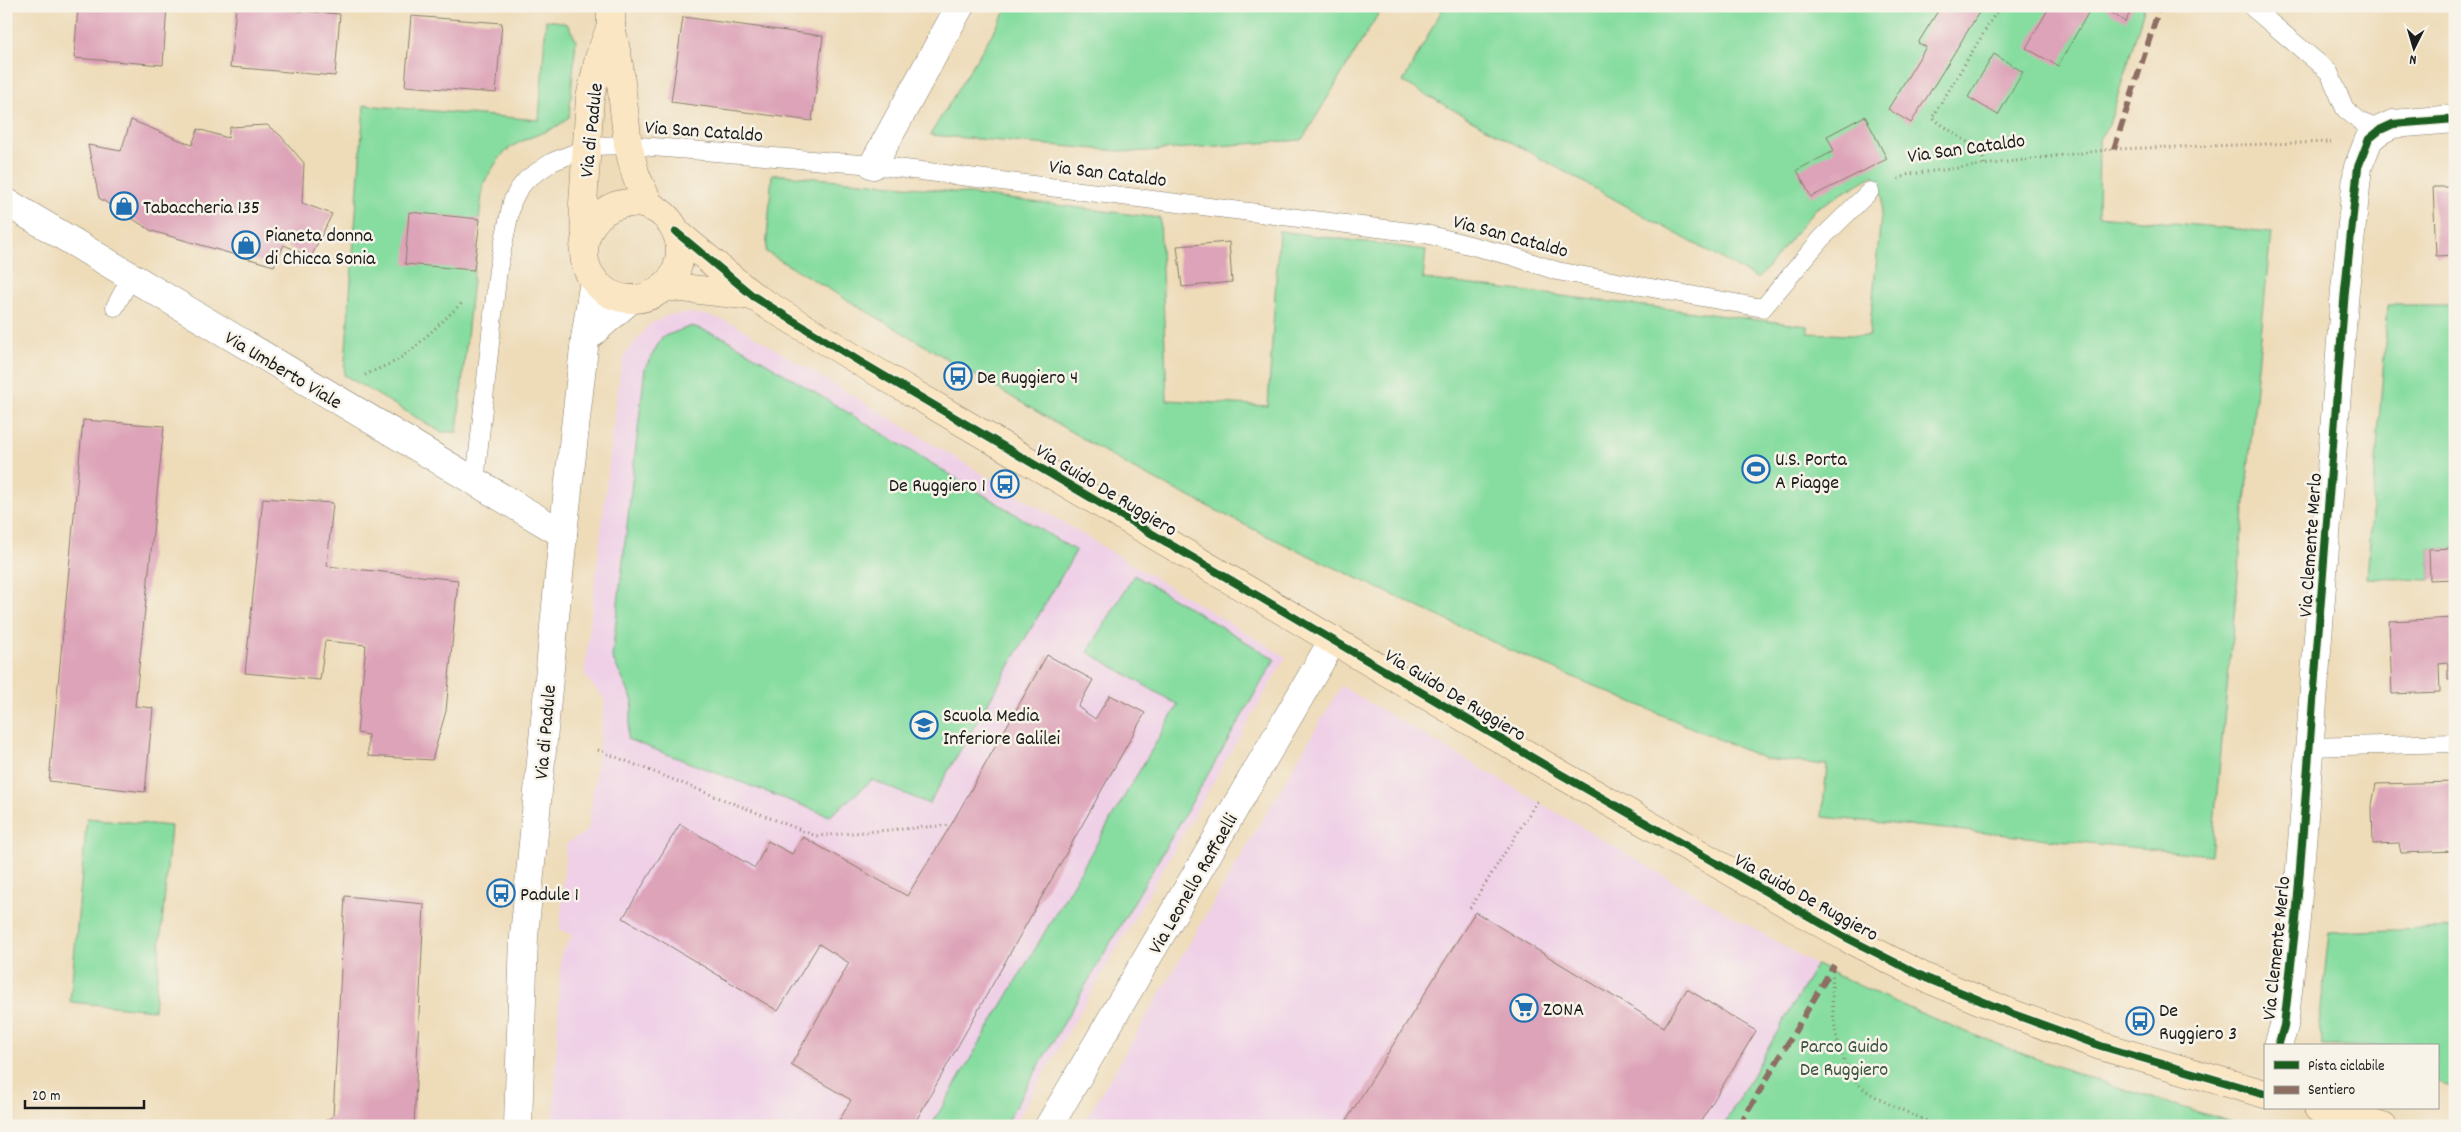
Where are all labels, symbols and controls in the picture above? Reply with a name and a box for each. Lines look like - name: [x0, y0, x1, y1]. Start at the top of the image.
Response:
- north arrow: [2388, 22, 2438, 72]
- text: N: [2409, 49, 2417, 69]
- street label: Via di Padule: [574, 81, 612, 179]
- street label: Via San Cataldo: [644, 115, 764, 151]
- street label: Via San Cataldo: [1906, 128, 2027, 172]
- street label: Via San Cataldo: [1047, 154, 1168, 196]
- shop icon: Tabaccheria 135: [109, 191, 139, 221]
- place label: Tabaccheria 135: [143, 195, 260, 223]
- street label: Via San Cataldo: [1449, 209, 1571, 267]
- place label: Pianeta donna di Chicca Sonia: [265, 223, 376, 274]
- shop icon: Pianeta donna di Chicca Sonia: [231, 230, 261, 260]
- street label: Via Umberto Viale: [218, 325, 347, 418]
- bus stop icon: De Ruggiero 4: [943, 361, 973, 391]
- place label: De Ruggiero 4: [977, 365, 1078, 393]
- street label: Via Guido De Ruggiero: [1029, 438, 1182, 545]
- place label: U.S. Porta A Piagge: [1775, 447, 1847, 498]
- sports icon: U.S. Porta A Piagge: [1741, 454, 1771, 484]
- bus stop icon: De Ruggiero 1: [990, 469, 1020, 499]
- street label: Via Clemente Merlo: [2293, 472, 2331, 618]
- place label: De Ruggiero 1: [889, 473, 986, 501]
- street label: Via Guido De Ruggiero: [1378, 643, 1531, 750]
- street label: Via di Padule: [529, 684, 565, 781]
- place label: Scuola Media Inferiore Galilei: [943, 703, 1061, 754]
- school or university icon: Scuola Media Inferiore Galilei: [909, 710, 939, 740]
- street label: Via Leonello Raffaelli: [1143, 809, 1246, 960]
- street label: Via Guido De Ruggiero: [1728, 847, 1883, 950]
- street label: Via Clemente Merlo: [2256, 875, 2299, 1022]
- bus stop icon: Padule 1: [486, 878, 516, 908]
- place label: Padule 1: [520, 882, 579, 910]
- supermarket icon: ZONA: [1509, 993, 1539, 1023]
- place label: ZONA: [1543, 997, 1584, 1025]
- place label: De Ruggiero 3: [2159, 998, 2237, 1049]
- bus stop icon: De Ruggiero 3: [2125, 1006, 2155, 1036]
- park label: Parco Guido De Ruggiero: [1800, 1034, 1888, 1085]
- legend: [2264, 1044, 2438, 1110]
- text: Pista ciclabile: [2308, 1056, 2385, 1078]
- scale bar: [25, 1077, 144, 1109]
- text: Sentiero: [2308, 1080, 2356, 1102]
- text: 20 m: [32, 1086, 60, 1108]

